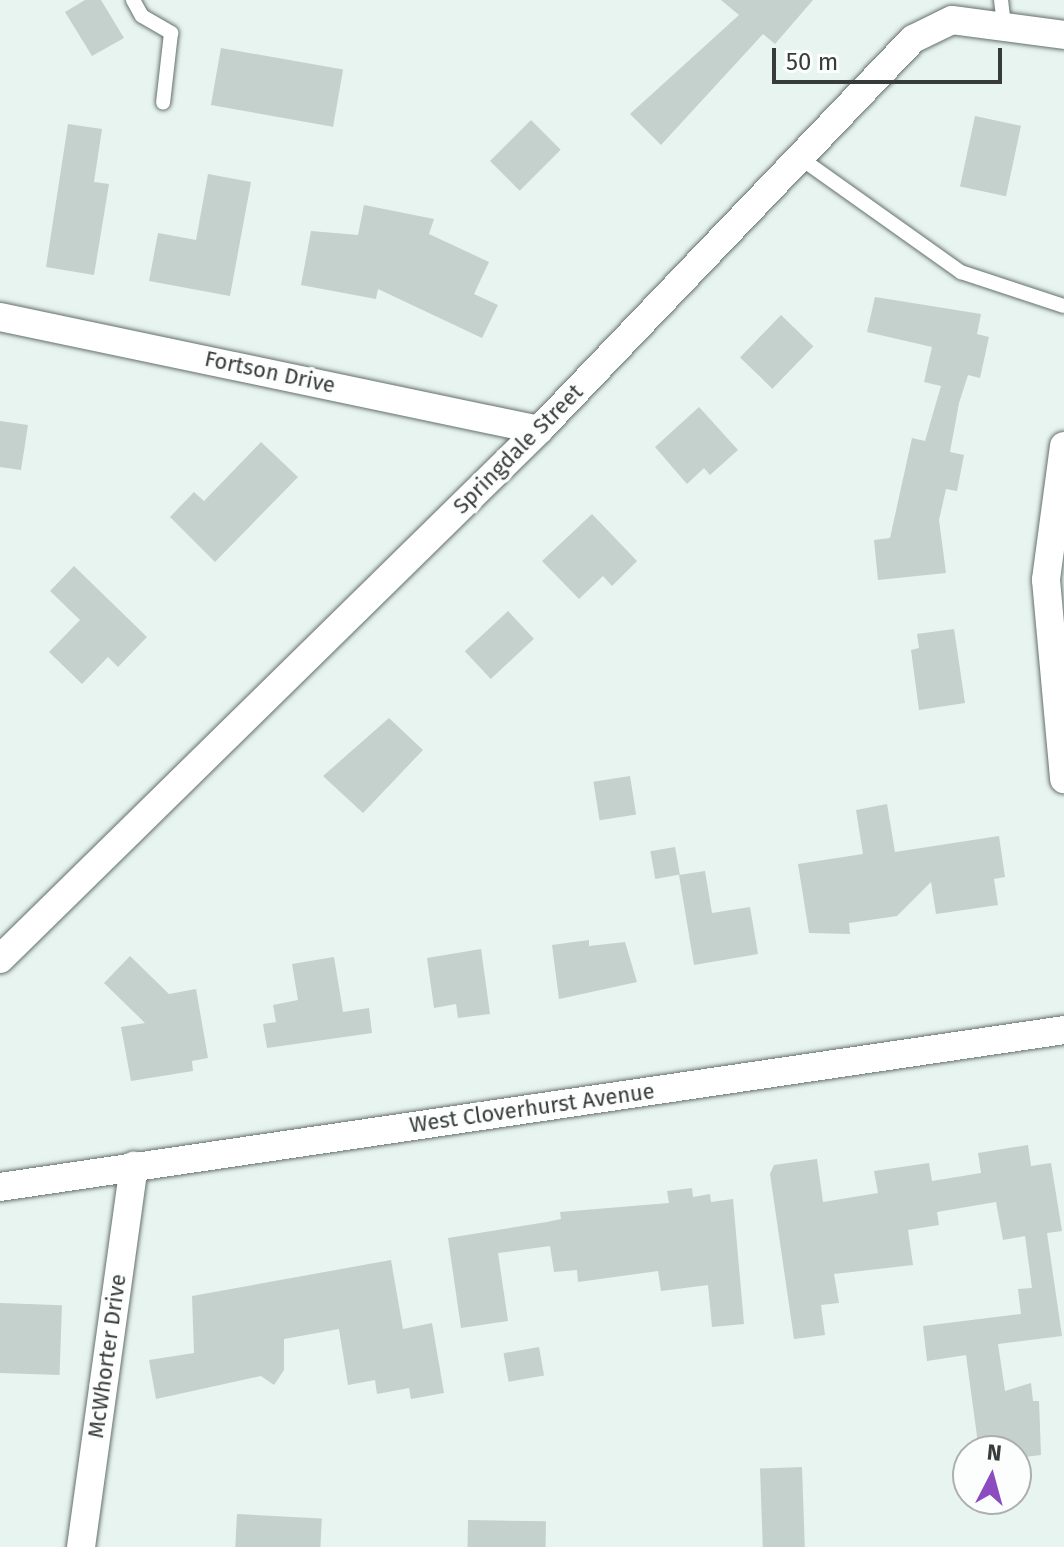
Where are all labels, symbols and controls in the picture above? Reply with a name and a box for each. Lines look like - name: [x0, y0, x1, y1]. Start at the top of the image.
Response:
- scale bar: [776, 32, 1006, 82]
- text: 50 m: [786, 48, 838, 76]
- street label: Fortson Drive: [202, 345, 338, 399]
- street label: Springdale Street: [448, 379, 588, 519]
- street label: West Cloverhurst Avenue: [408, 1078, 656, 1138]
- street label: McWhorter Drive: [82, 1272, 132, 1440]
- north arrow: [952, 1435, 1032, 1515]
- text: N: [986, 1438, 1003, 1467]

